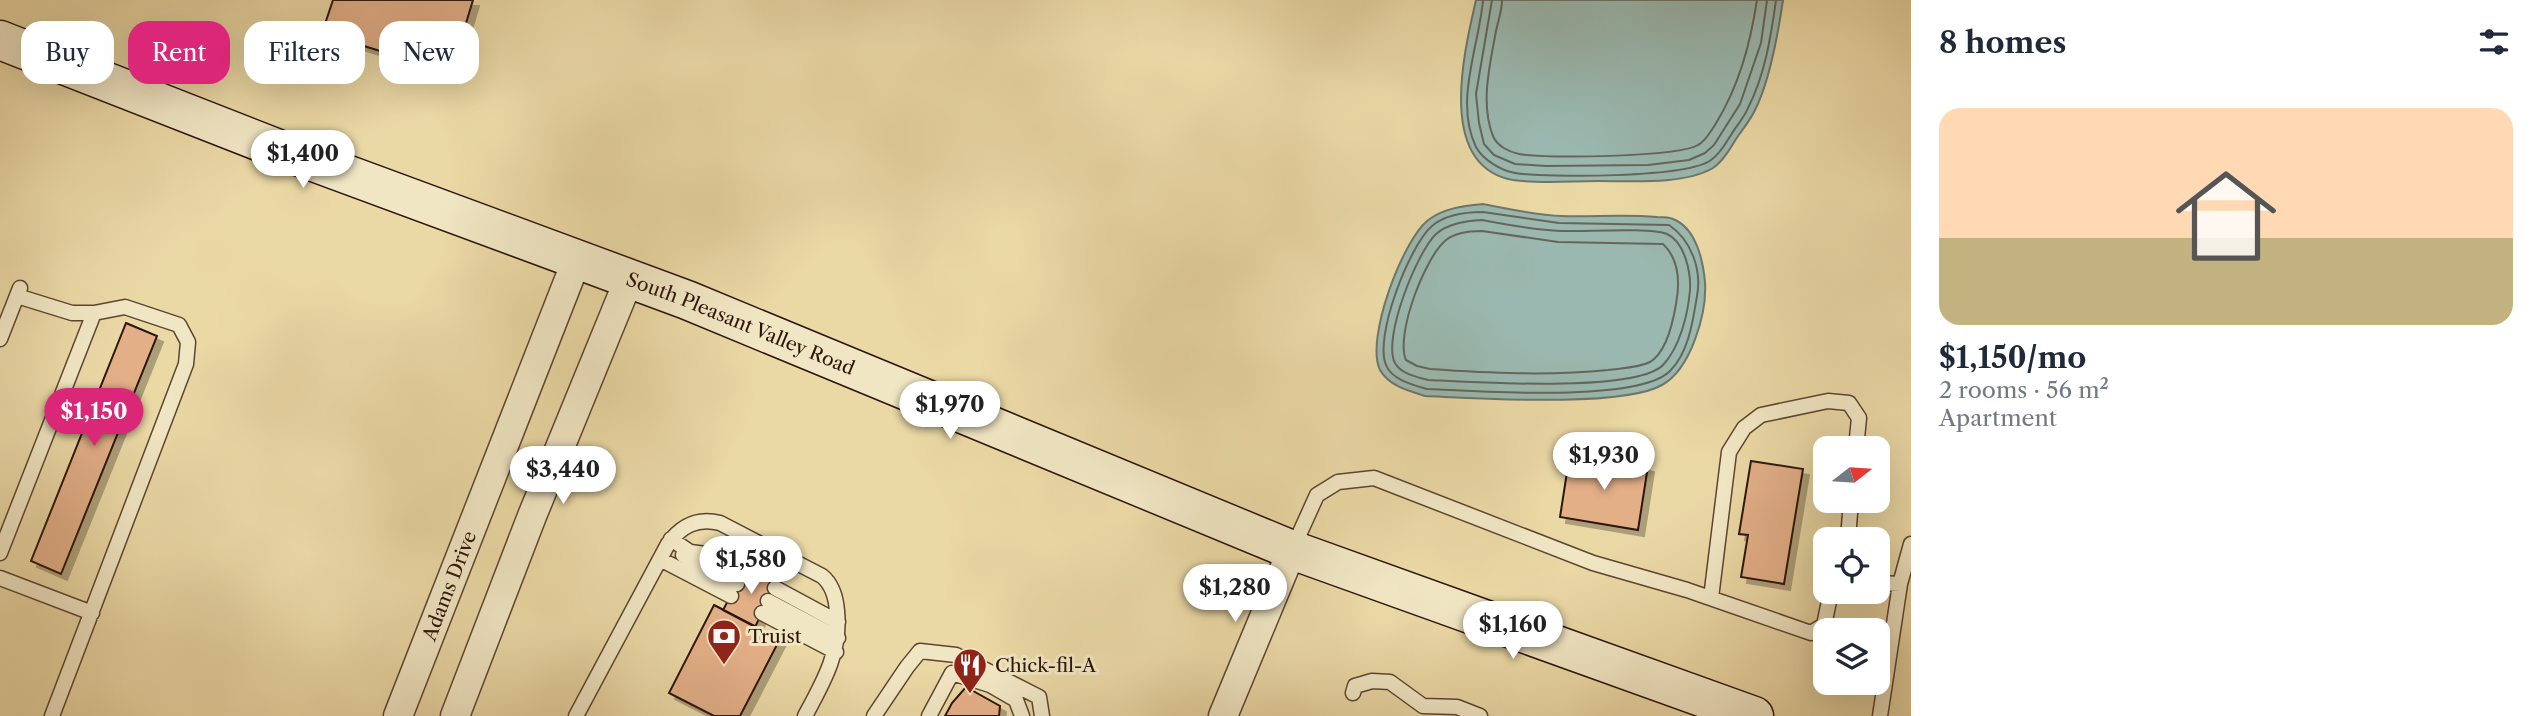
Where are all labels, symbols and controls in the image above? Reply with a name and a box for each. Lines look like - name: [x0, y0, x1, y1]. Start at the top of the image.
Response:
- chip: Buy: [21, 21, 114, 84]
- chip: Rent: [128, 21, 230, 84]
- chip: Filters: [244, 21, 365, 84]
- chip: New: [379, 21, 479, 84]
- icon: filters: [2475, 23, 2513, 61]
- text: 8 homes: [1939, 24, 2066, 61]
- pin: $1,400: [246, 130, 360, 190]
- text: $1,400: [267, 139, 339, 167]
- icon: home: [2163, 153, 2289, 279]
- street label: South Pleasant Valley Road: [623, 267, 859, 380]
- text: $1,150/mo: [1939, 339, 2086, 376]
- text: 2 rooms · 56 m²: [1939, 376, 2109, 404]
- pin: $1,970: [893, 382, 1007, 441]
- pin: $1,150: [37, 388, 151, 448]
- text: $1,970: [915, 390, 985, 418]
- text: $1,150: [60, 397, 128, 425]
- text: Apartment: [1939, 404, 2057, 432]
- pin: $1,930: [1547, 433, 1661, 492]
- north arrow: [1813, 436, 1890, 513]
- map controls: [1813, 436, 1890, 695]
- text: $1,930: [1569, 441, 1639, 469]
- pin: $3,440: [506, 447, 620, 506]
- text: $3,440: [526, 455, 600, 483]
- button: locate: [1813, 527, 1890, 604]
- street label: Adams Drive: [417, 528, 481, 645]
- pin: $1,580: [694, 536, 808, 596]
- text: $1,580: [715, 545, 787, 573]
- pin: $1,280: [1178, 564, 1292, 624]
- text: $1,280: [1199, 573, 1271, 601]
- pin: $1,160: [1456, 602, 1570, 661]
- text: $1,160: [1479, 610, 1547, 638]
- bank icon: Truist: [705, 617, 743, 666]
- button: layers: [1813, 618, 1890, 695]
- place label: Truist: [748, 625, 802, 648]
- restaurant icon: Chick-fil-A: [951, 646, 989, 695]
- place label: Chick-fil-A: [995, 654, 1097, 677]

